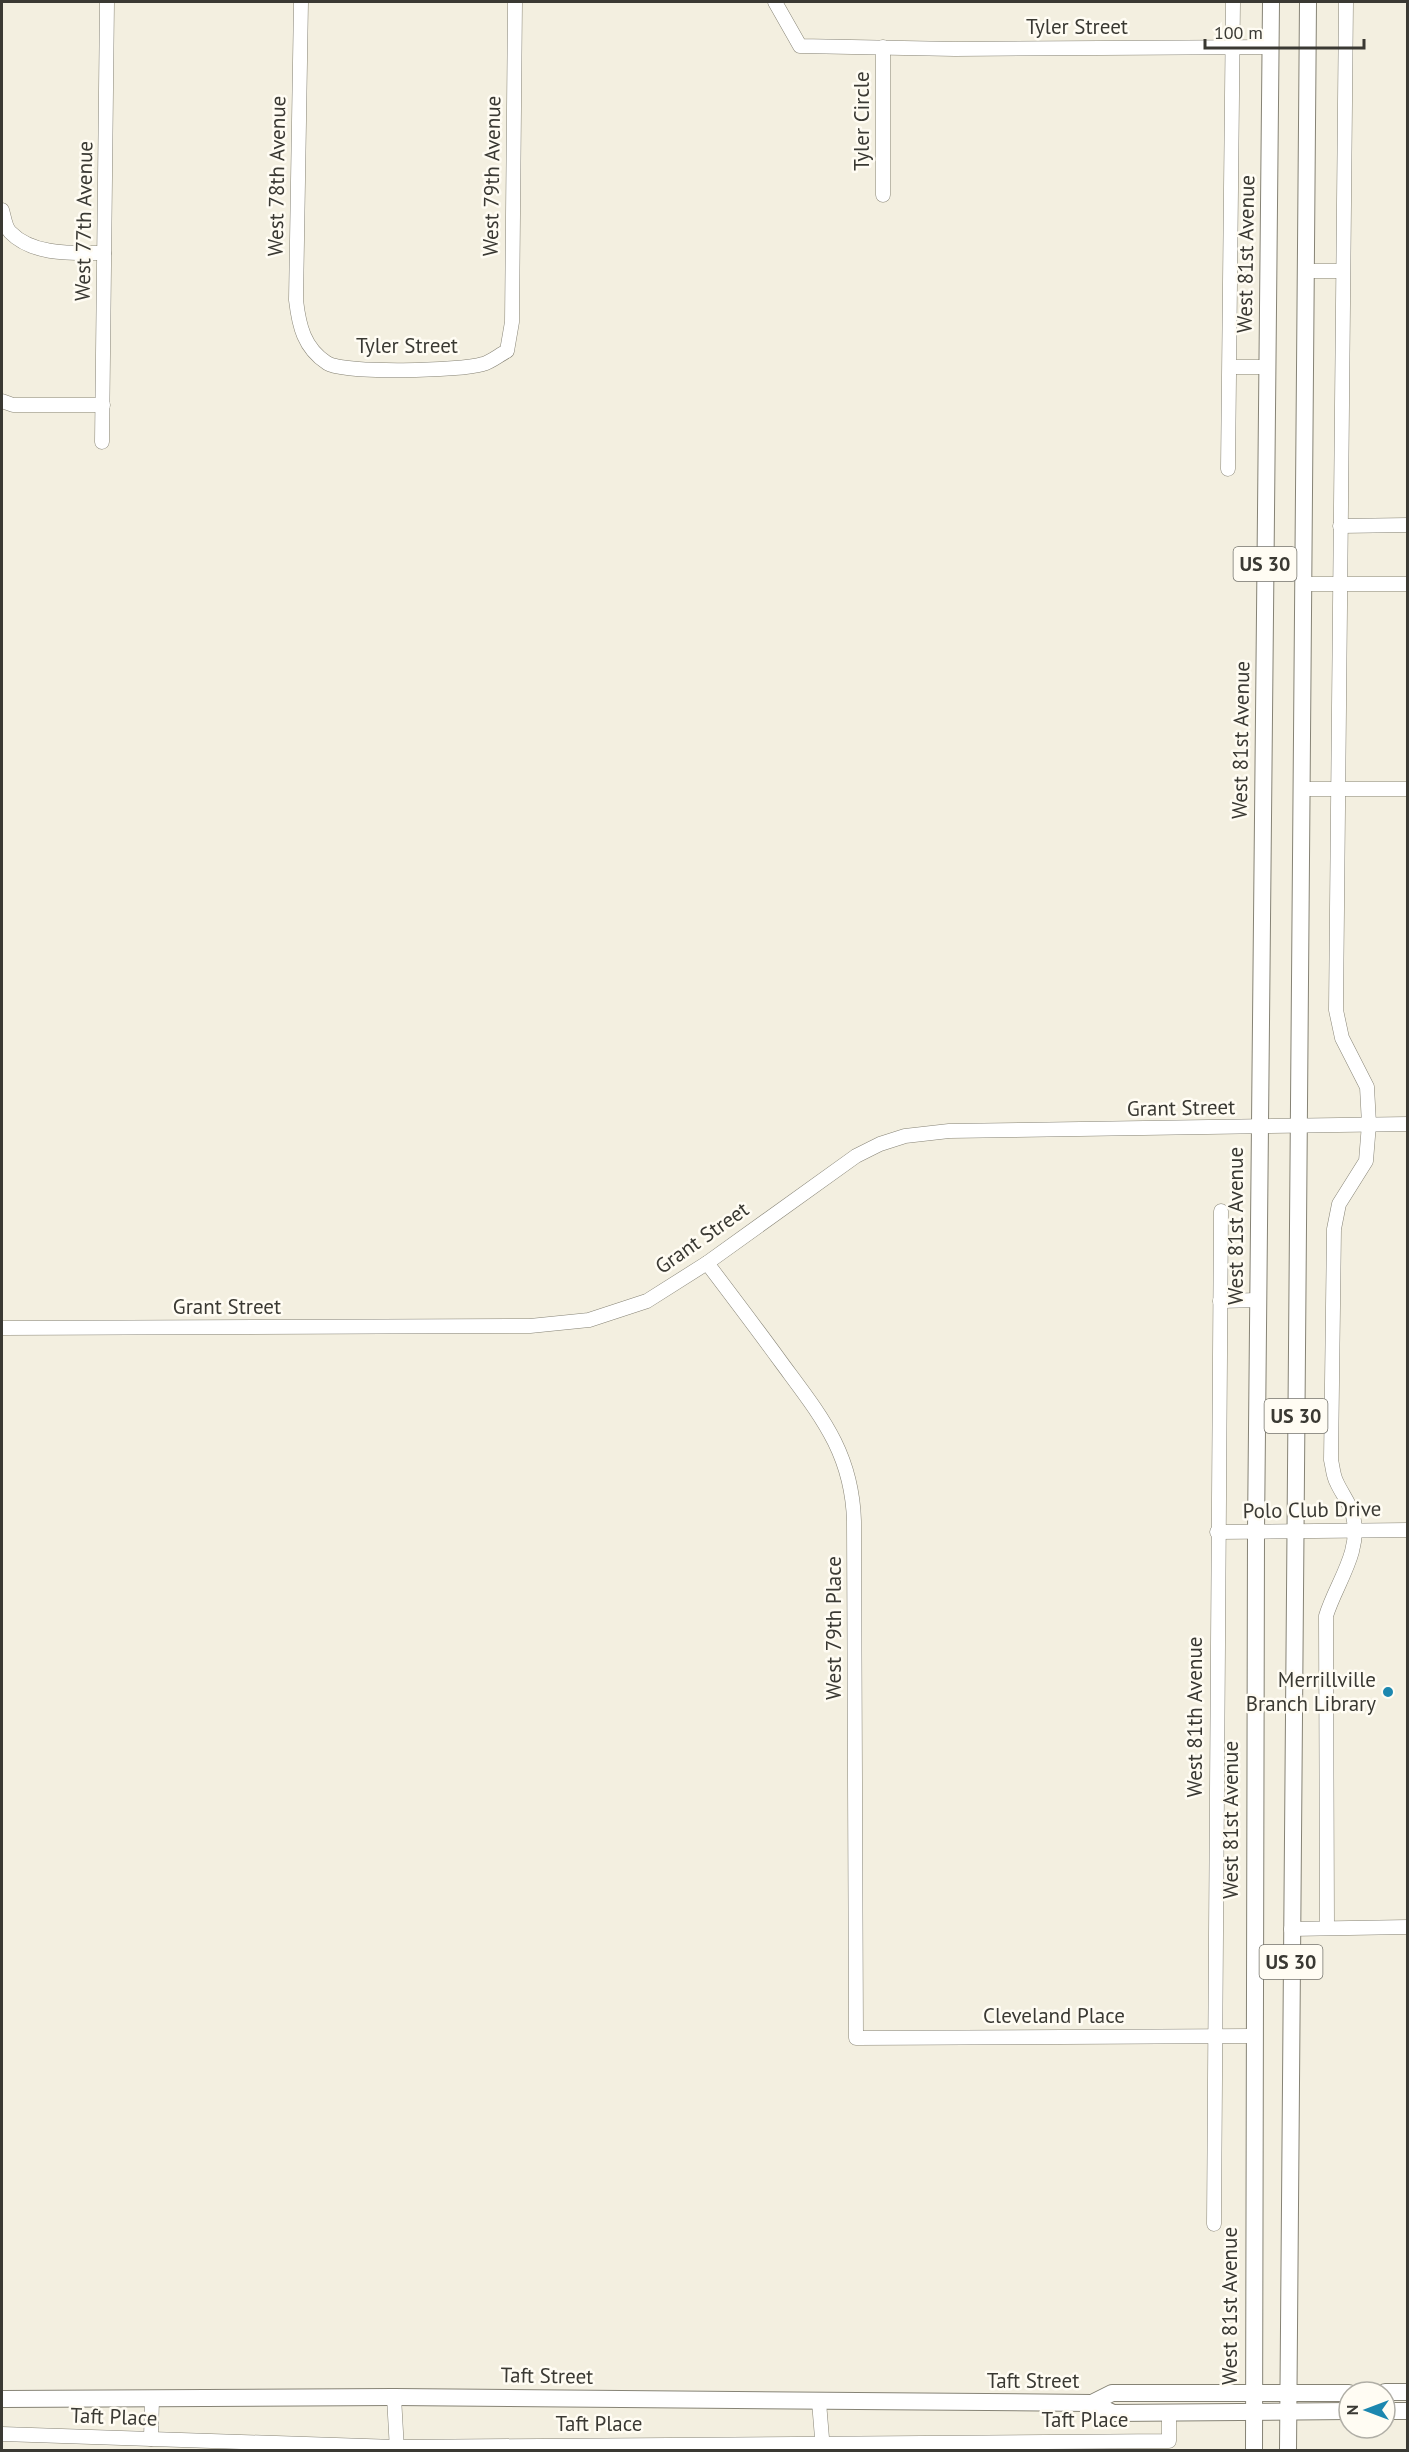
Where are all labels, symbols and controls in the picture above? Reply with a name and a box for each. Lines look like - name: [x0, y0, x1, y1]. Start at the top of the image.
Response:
- scale bar: [1205, 12, 1364, 50]
- street label: Tyler Street: [1026, 13, 1128, 40]
- text: 100 m: [1214, 21, 1263, 44]
- street label: Tyler Circle: [848, 71, 875, 171]
- street label: West 78th Avenue: [262, 95, 291, 257]
- street label: West 79th Avenue: [477, 95, 506, 257]
- street label: West 77th Avenue: [69, 141, 98, 301]
- street label: West 81st Avenue: [1231, 175, 1260, 333]
- street label: Tyler Street: [356, 332, 458, 359]
- road number: US 30: [1234, 547, 1296, 581]
- street label: West 81st Avenue: [1226, 661, 1255, 819]
- street label: Grant Street: [1127, 1093, 1235, 1122]
- street label: West 81st Avenue: [1222, 1147, 1249, 1305]
- street label: Grant Street: [650, 1195, 754, 1280]
- street label: Grant Street: [173, 1293, 281, 1320]
- road number: US 30: [1264, 1399, 1328, 1433]
- street label: Polo Club Drive: [1242, 1495, 1382, 1524]
- street label: West 79th Place: [820, 1556, 847, 1700]
- street label: West 81th Avenue: [1181, 1637, 1208, 1797]
- place label: Merrillville Branch Library: [1246, 1666, 1376, 1717]
- marker: Merrillville Branch Library: [1381, 1685, 1395, 1699]
- street label: West 81st Avenue: [1217, 1741, 1244, 1899]
- road number: US 30: [1260, 1945, 1322, 1979]
- street label: Cleveland Place: [983, 2002, 1125, 2029]
- street label: West 81st Avenue: [1216, 2227, 1243, 2385]
- street label: Taft Street: [500, 2361, 594, 2390]
- street label: Taft Street: [987, 2367, 1079, 2394]
- north arrow: [1337, 2380, 1397, 2440]
- street label: Taft Place: [70, 2401, 158, 2432]
- text: N: [1342, 2405, 1362, 2415]
- street label: Taft Place: [1042, 2406, 1128, 2433]
- street label: Taft Place: [556, 2410, 642, 2437]

